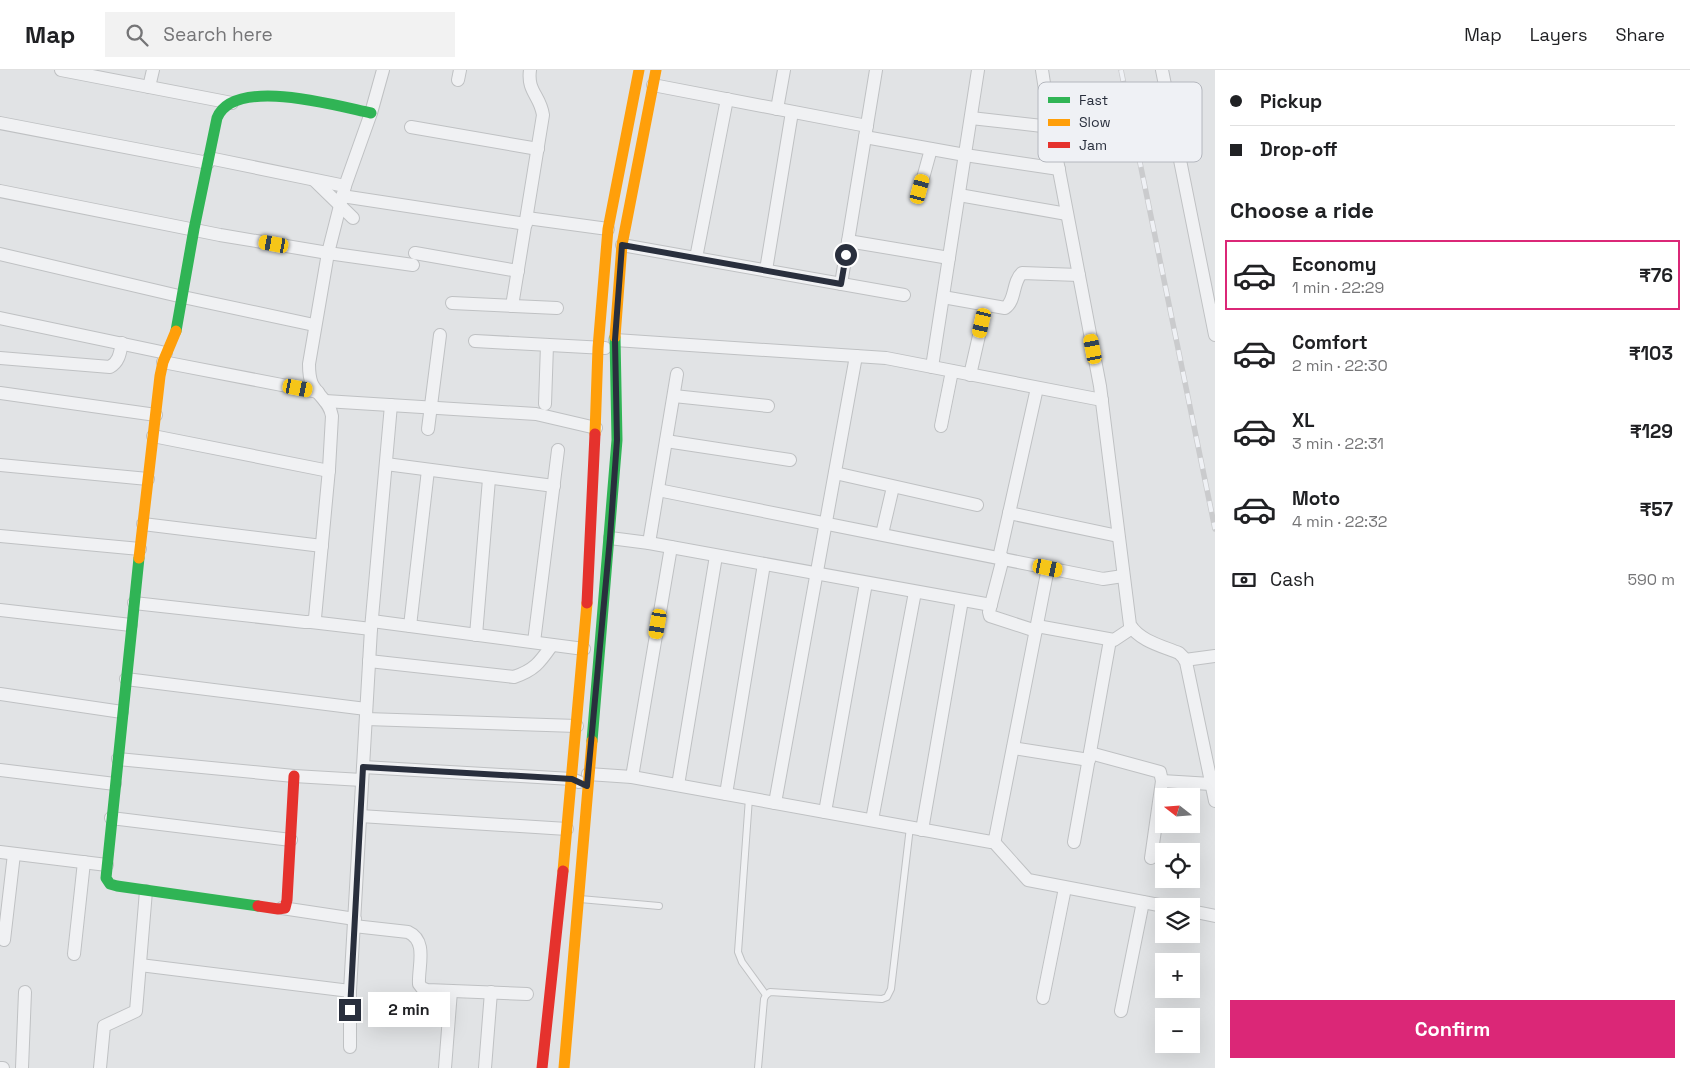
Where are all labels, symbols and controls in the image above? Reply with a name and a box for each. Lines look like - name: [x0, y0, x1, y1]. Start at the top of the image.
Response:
- search box: [105, 12, 455, 57]
- text: Map: [25, 19, 75, 50]
- icon: search: [123, 21, 151, 49]
- text: Search here: [163, 22, 273, 47]
- text: Map: [1464, 23, 1502, 46]
- text: Layers: [1530, 23, 1587, 46]
- text: Share: [1615, 23, 1665, 46]
- legend: [1038, 82, 1202, 162]
- text: Pickup: [1260, 89, 1322, 114]
- text: Fast: [1079, 91, 1108, 109]
- text: Slow: [1079, 113, 1111, 131]
- text: Jam: [1079, 136, 1107, 154]
- text: Drop-off: [1260, 137, 1338, 162]
- car: [908, 173, 931, 205]
- text: Choose a ride: [1230, 196, 1374, 224]
- car: [257, 234, 290, 254]
- route start: [835, 244, 857, 266]
- text: Economy: [1292, 252, 1376, 277]
- icon: car: [1232, 253, 1277, 298]
- text: ₹76: [1639, 263, 1673, 288]
- text: 1 min · 22:29: [1292, 277, 1384, 298]
- car: [971, 307, 992, 339]
- text: Comfort: [1292, 330, 1368, 355]
- icon: car: [1232, 331, 1277, 376]
- car: [1082, 333, 1103, 365]
- text: ₹103: [1629, 341, 1673, 366]
- text: 2 min · 22:30: [1292, 355, 1388, 376]
- car: [281, 378, 314, 398]
- text: XL: [1292, 408, 1315, 433]
- icon: car: [1232, 409, 1277, 454]
- text: ₹129: [1630, 419, 1673, 444]
- text: 3 min · 22:31: [1292, 433, 1384, 454]
- text: Moto: [1292, 486, 1340, 511]
- icon: car: [1232, 487, 1277, 532]
- text: ₹57: [1639, 497, 1673, 522]
- text: 4 min · 22:32: [1292, 511, 1387, 532]
- car: [1031, 558, 1064, 578]
- icon: cash: [1230, 566, 1258, 594]
- text: Cash: [1270, 567, 1315, 592]
- text: 590 m: [1627, 569, 1675, 590]
- car: [648, 608, 667, 640]
- north arrow: [1155, 788, 1200, 832]
- map controls: [1155, 788, 1200, 1053]
- button: locate: [1155, 843, 1200, 888]
- button: layers: [1155, 898, 1200, 943]
- button: +: [1155, 953, 1200, 998]
- callout: 2 min: [368, 992, 450, 1028]
- route end: [339, 999, 361, 1021]
- text: 2 min: [388, 999, 430, 1020]
- button: Confirm: [1230, 1000, 1675, 1058]
- button: −: [1155, 1008, 1200, 1053]

